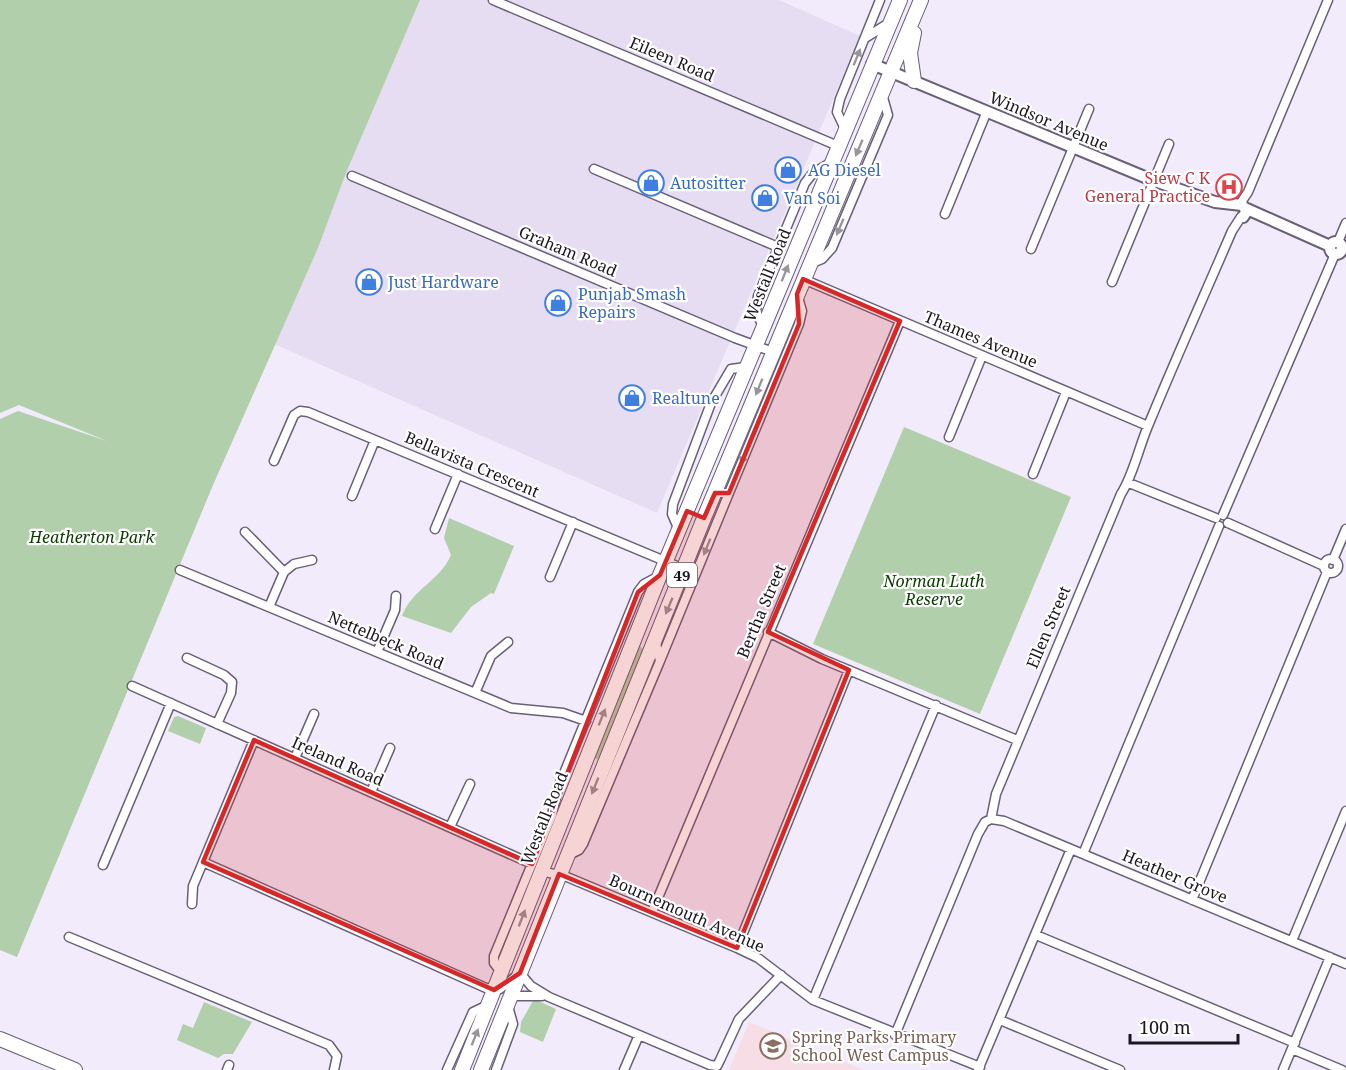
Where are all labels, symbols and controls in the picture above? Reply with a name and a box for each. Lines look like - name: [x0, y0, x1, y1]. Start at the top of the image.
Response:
- street label: Eileen Road: [626, 31, 718, 87]
- one-way arrow: [852, 48, 862, 66]
- street label: Windsor Avenue: [986, 86, 1112, 156]
- one-way arrow: [854, 139, 864, 157]
- shop icon: AG Diesel: [773, 155, 803, 185]
- place label: AG Diesel: [808, 159, 881, 181]
- place label: Siew C K General Practice: [1085, 167, 1211, 207]
- shop icon: Autositter: [636, 168, 666, 198]
- place label: Autositter: [670, 172, 746, 194]
- hospital icon: Siew C K General Practice: [1214, 172, 1244, 202]
- shop icon: Van Soi: [750, 183, 780, 213]
- place label: Van Soi: [784, 187, 840, 209]
- one-way arrow: [835, 218, 844, 236]
- street label: Graham Road: [516, 220, 621, 282]
- street label: Westall Road: [738, 225, 796, 325]
- one-way arrow: [781, 264, 790, 282]
- shop icon: Just Hardware: [354, 267, 384, 297]
- place label: Just Hardware: [387, 271, 499, 293]
- place label: Punjab Smash Repairs: [578, 283, 686, 323]
- shop icon: Punjab Smash Repairs: [543, 288, 573, 318]
- street label: Thames Avenue: [921, 305, 1041, 373]
- one-way arrow: [754, 378, 764, 396]
- shop icon: Realtune: [617, 383, 647, 413]
- place label: Realtune: [652, 387, 720, 409]
- street label: Bellavista Crescent: [401, 426, 543, 502]
- one-way arrow: [739, 447, 749, 465]
- park label: Heatherton Park: [28, 526, 156, 548]
- one-way arrow: [702, 538, 712, 556]
- street label: Bertha Street: [731, 560, 791, 661]
- road number: 49: [667, 563, 697, 587]
- park label: Norman Luth Reserve: [882, 570, 985, 610]
- street label: Ellen Street: [1021, 582, 1075, 672]
- one-way arrow: [664, 597, 673, 615]
- street label: Nettelbeck Road: [325, 606, 447, 674]
- one-way arrow: [597, 708, 607, 726]
- street label: Ireland Road: [288, 731, 388, 791]
- street label: Westall Road: [515, 768, 573, 868]
- one-way arrow: [590, 778, 600, 796]
- street label: Heather Grove: [1119, 844, 1231, 908]
- street label: Bournemouth Avenue: [606, 869, 768, 957]
- one-way arrow: [518, 909, 528, 927]
- scale bar: [1130, 1007, 1238, 1045]
- text: 100 m: [1139, 1015, 1191, 1039]
- place label: Spring Parks Primary School West Campus: [792, 1026, 957, 1066]
- one-way arrow: [470, 1028, 480, 1046]
- school or university icon: Spring Parks Primary School West Campus: [758, 1031, 788, 1061]

